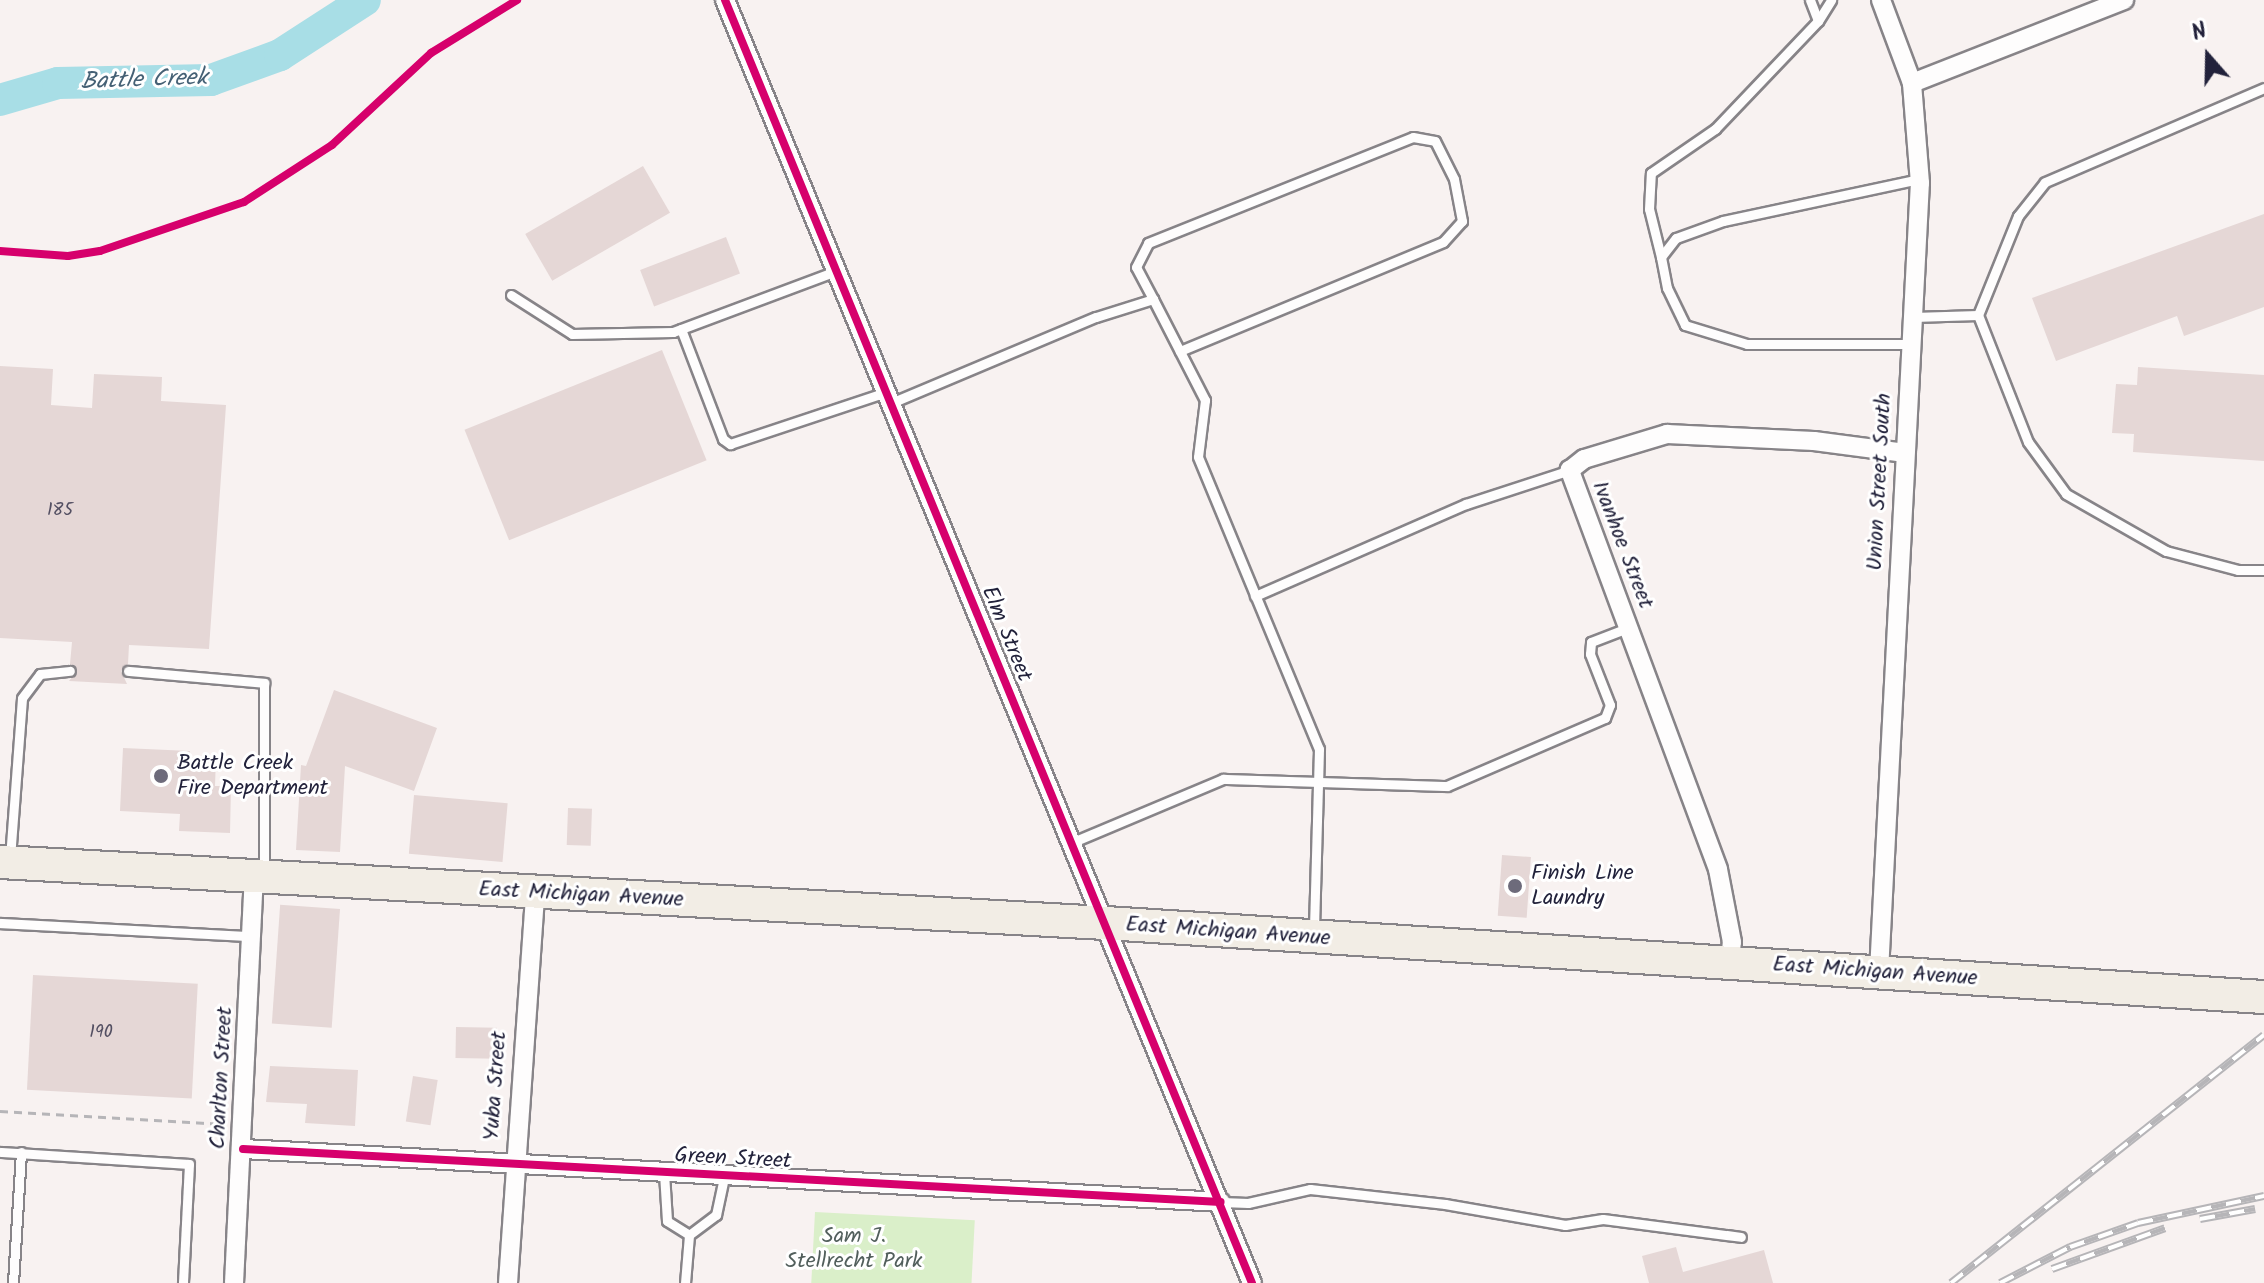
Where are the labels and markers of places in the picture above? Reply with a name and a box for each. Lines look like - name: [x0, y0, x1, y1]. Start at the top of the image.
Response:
- place label: Battle Creek Fire Department: [177, 750, 328, 802]
- marker: Battle Creek Fire Department: [152, 767, 170, 785]
- place label: Finish Line Laundry: [1531, 860, 1634, 912]
- marker: Finish Line Laundry: [1506, 877, 1524, 895]

